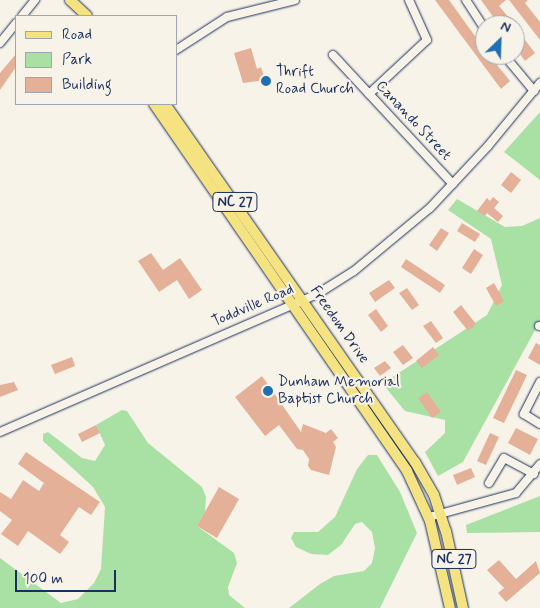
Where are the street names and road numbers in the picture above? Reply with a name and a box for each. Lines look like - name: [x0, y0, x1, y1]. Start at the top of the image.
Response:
- street label: Canando Street: [371, 76, 455, 166]
- road number: NC 27: [211, 190, 259, 213]
- street label: Toddville Road: [209, 281, 297, 331]
- street label: Freedom Drive: [306, 283, 372, 367]
- road number: NC 27: [430, 548, 478, 570]

